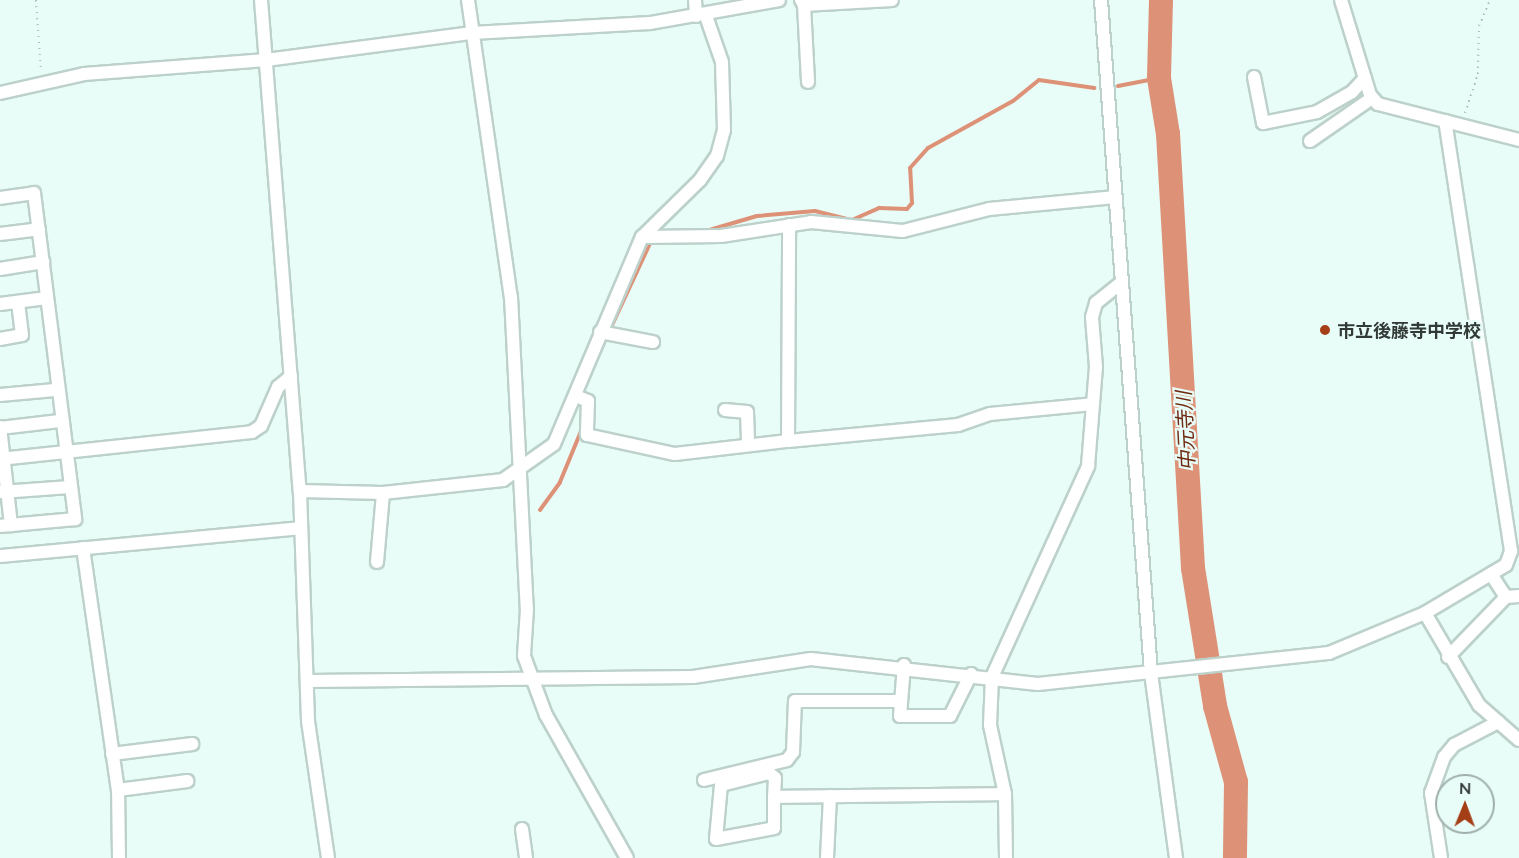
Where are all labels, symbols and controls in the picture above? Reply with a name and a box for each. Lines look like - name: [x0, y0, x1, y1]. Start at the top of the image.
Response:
- place label: 市立後藤寺中学校: [1337, 319, 1481, 341]
- marker: 市立後藤寺中学校: [1318, 323, 1332, 337]
- water label: 中元寺川: [1171, 390, 1199, 472]
- north arrow: [1435, 774, 1495, 834]
- text: N: [1459, 778, 1472, 797]

